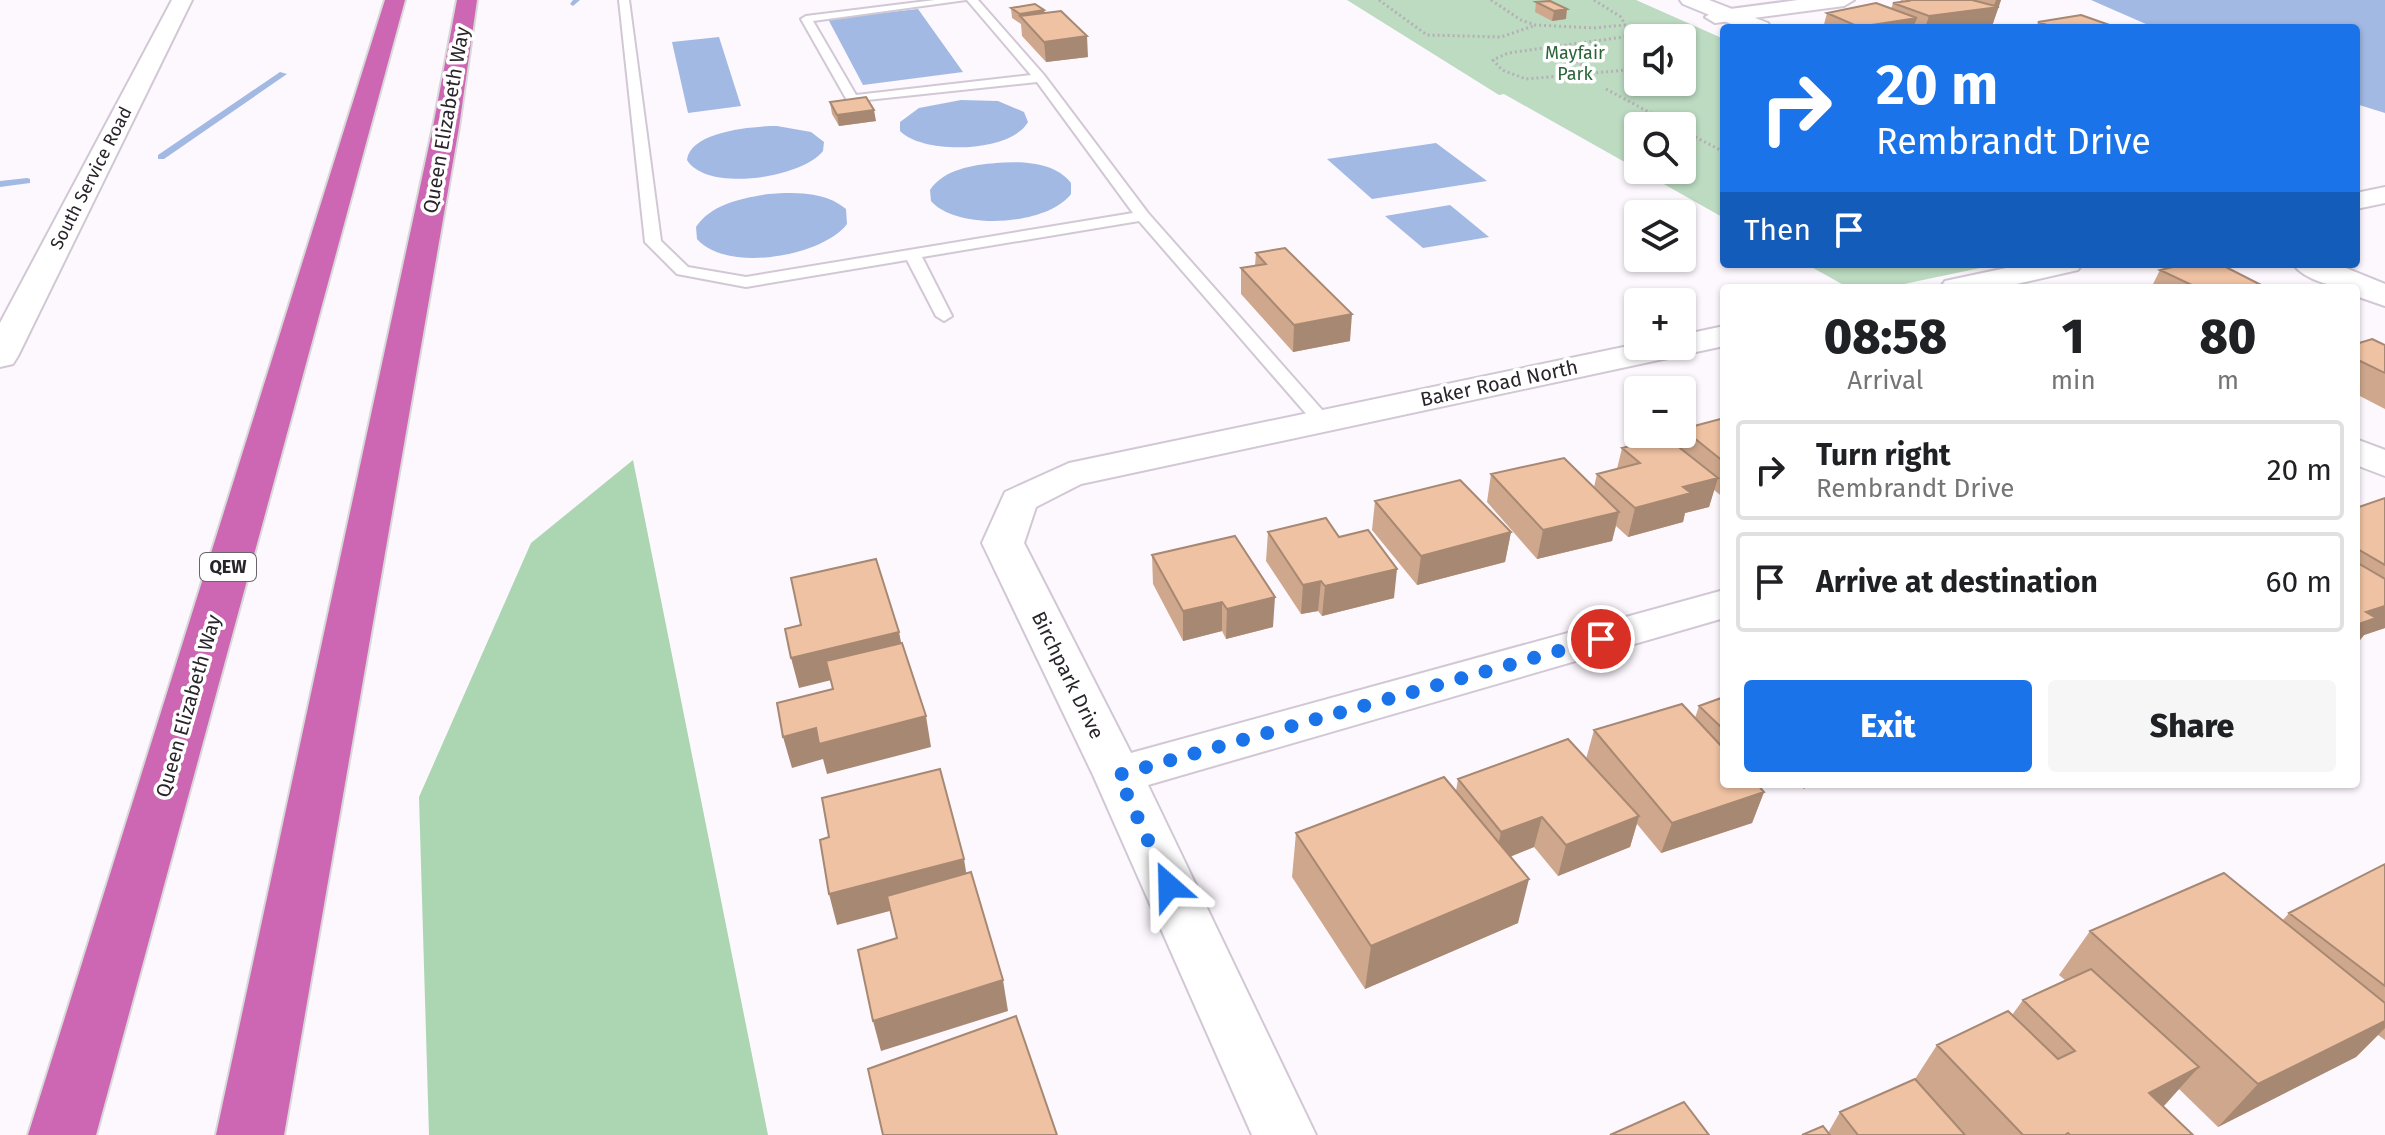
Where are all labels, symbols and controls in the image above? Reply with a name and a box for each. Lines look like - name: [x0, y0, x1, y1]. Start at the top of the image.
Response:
- map controls: [1624, 24, 1696, 448]
- button: sound: [1624, 24, 1696, 96]
- street label: Queen Elizabeth Way: [418, 25, 474, 215]
- park label: Mayfair Park: [1545, 42, 1605, 85]
- text: 20 m: [1876, 52, 1998, 119]
- icon: right: [1744, 56, 1848, 160]
- street label: South Service Road: [45, 103, 137, 253]
- button: search: [1624, 112, 1696, 184]
- text: Rembrandt Drive: [1876, 120, 2151, 164]
- button: layers: [1624, 200, 1696, 272]
- icon: arrive: [1827, 208, 1871, 252]
- text: Then: [1744, 212, 1811, 248]
- button: +: [1624, 288, 1696, 360]
- text: 08:58: [1824, 308, 1947, 366]
- text: 1: [2062, 308, 2085, 366]
- text: 80: [2199, 308, 2256, 366]
- street label: Baker Road North: [1418, 355, 1580, 411]
- text: Arrival: [1847, 365, 1923, 396]
- text: min: [2051, 365, 2096, 396]
- text: m: [2217, 365, 2239, 396]
- button: −: [1624, 376, 1696, 448]
- text: Turn right: [1816, 437, 1951, 473]
- icon: right: [1748, 448, 1792, 492]
- text: 20 m: [2267, 452, 2332, 488]
- text: Rembrandt Drive: [1816, 473, 2015, 504]
- road number: QEW: [200, 553, 256, 581]
- icon: arrive: [1748, 560, 1792, 604]
- text: Arrive at destination: [1816, 564, 2098, 600]
- text: 60 m: [2266, 564, 2332, 600]
- pin: [1567, 605, 1635, 673]
- street label: Birchpark Drive: [1027, 607, 1109, 743]
- street label: Queen Elizabeth Way: [150, 612, 226, 800]
- icon: arrive: [1579, 617, 1623, 661]
- button: Exit: [1744, 680, 2032, 772]
- button: Share: [2048, 680, 2336, 772]
- position arrow: [1127, 844, 1211, 928]

